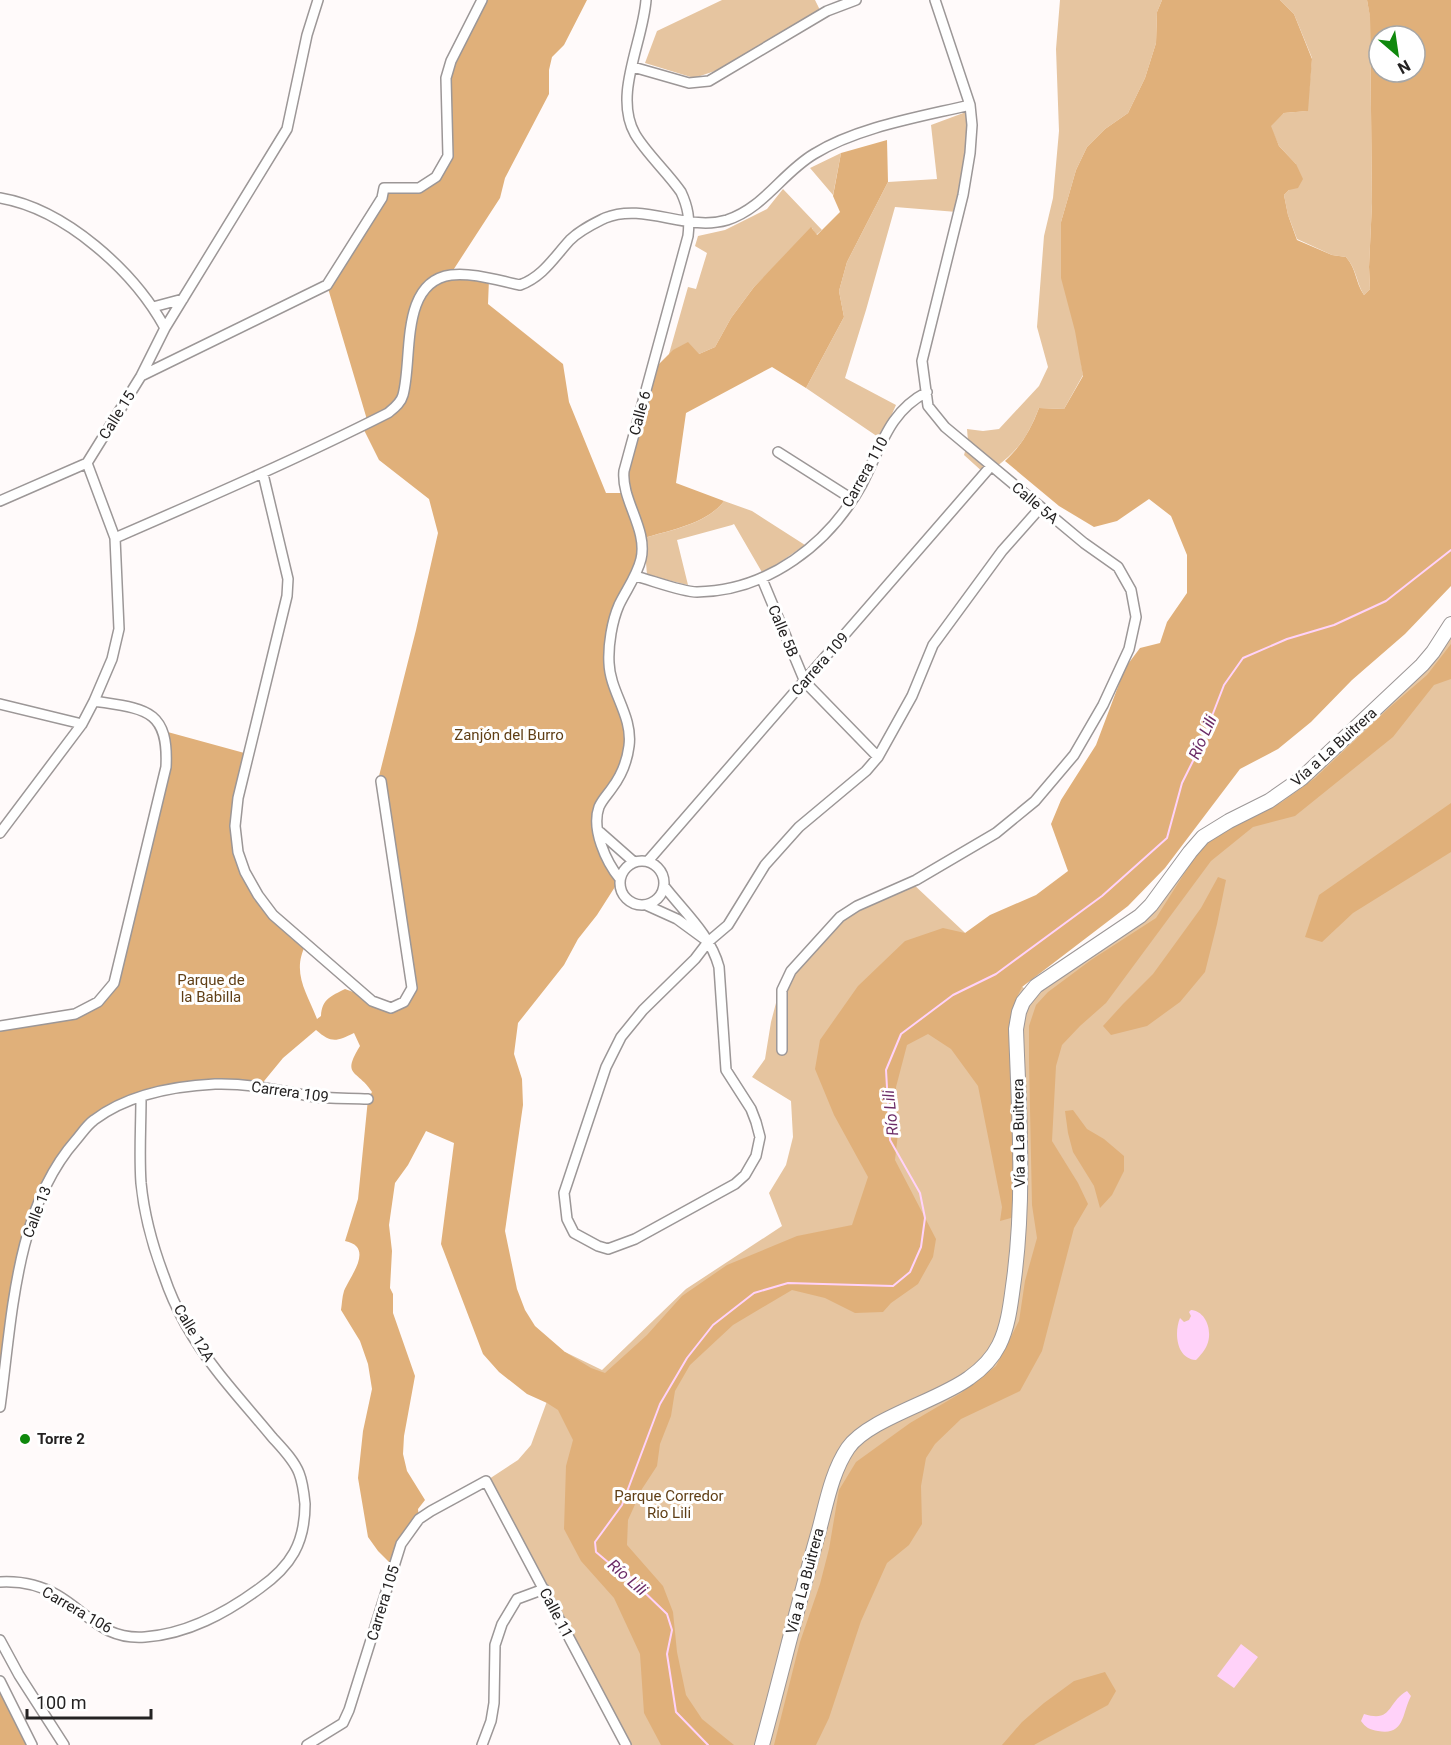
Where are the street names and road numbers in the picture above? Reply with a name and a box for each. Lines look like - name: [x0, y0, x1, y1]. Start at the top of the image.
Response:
- street label: Calle 15: [95, 387, 139, 443]
- street label: Calle 6: [625, 389, 655, 437]
- street label: Carrera 110: [838, 434, 892, 510]
- street label: Calle 5A: [1008, 478, 1062, 528]
- street label: Calle 5B: [764, 602, 802, 660]
- street label: Carrera 109: [788, 629, 852, 699]
- street label: Vía a La Buitrera: [1287, 704, 1381, 790]
- street label: Carrera 109: [250, 1078, 330, 1106]
- street label: Vía a La Buitrera: [1009, 1078, 1029, 1188]
- street label: Calle 13: [19, 1184, 55, 1240]
- street label: Calle 12A: [170, 1301, 218, 1365]
- street label: Vía a La Buitrera: [782, 1526, 828, 1636]
- street label: Carrera 105: [363, 1563, 403, 1643]
- street label: Carrera 106: [39, 1583, 115, 1637]
- street label: Calle 11: [535, 1585, 577, 1641]

